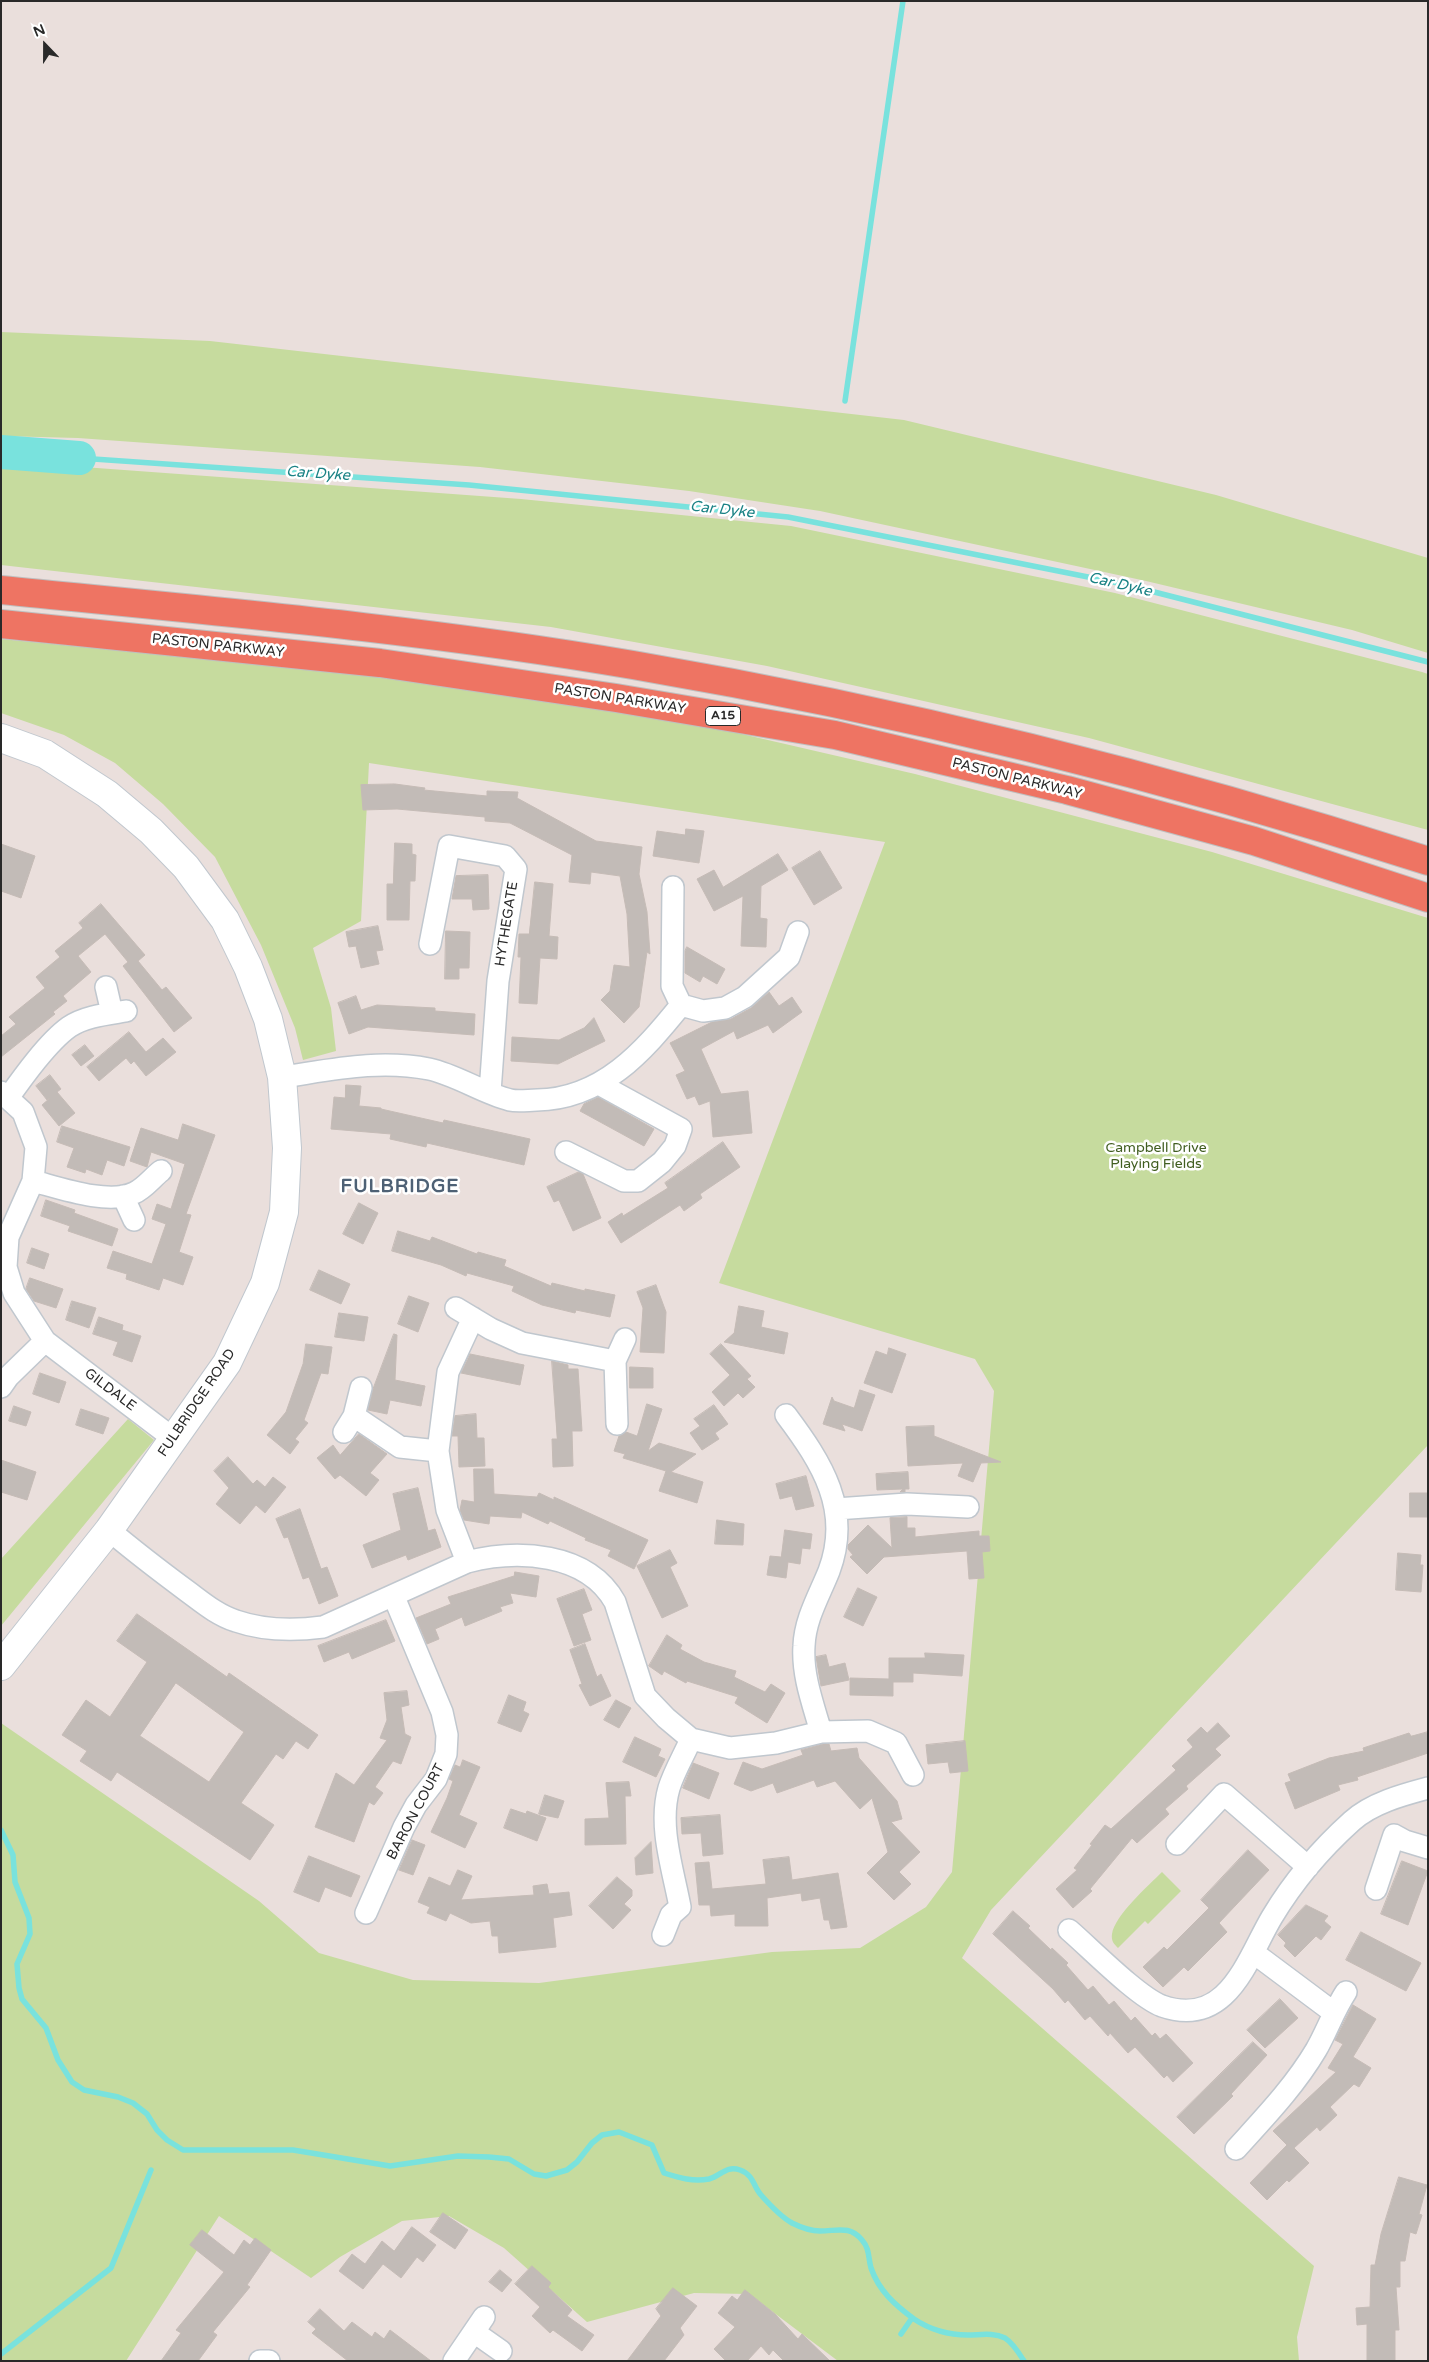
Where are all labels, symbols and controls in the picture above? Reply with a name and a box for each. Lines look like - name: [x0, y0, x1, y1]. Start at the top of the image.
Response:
- north arrow: [20, 20, 70, 70]
- text: N: [31, 21, 48, 41]
- water label: Car Dyke: [285, 463, 351, 485]
- water label: Car Dyke: [689, 498, 755, 522]
- water label: Car Dyke: [1087, 569, 1153, 601]
- street label: PASTON PARKWAY: [151, 631, 285, 661]
- street label: PASTON PARKWAY: [553, 680, 687, 718]
- road number: A15: [706, 706, 740, 726]
- street label: PASTON PARKWAY: [950, 755, 1084, 803]
- street label: HYTHEGATE: [492, 880, 522, 968]
- park label: Campbell Drive Playing Fields: [1105, 1140, 1207, 1172]
- district label: FULBRIDGE: [339, 1176, 461, 1198]
- street label: FULBRIDGE ROAD: [155, 1346, 239, 1460]
- street label: GILDALE: [81, 1365, 139, 1415]
- street label: BARON COURT: [384, 1761, 448, 1863]

